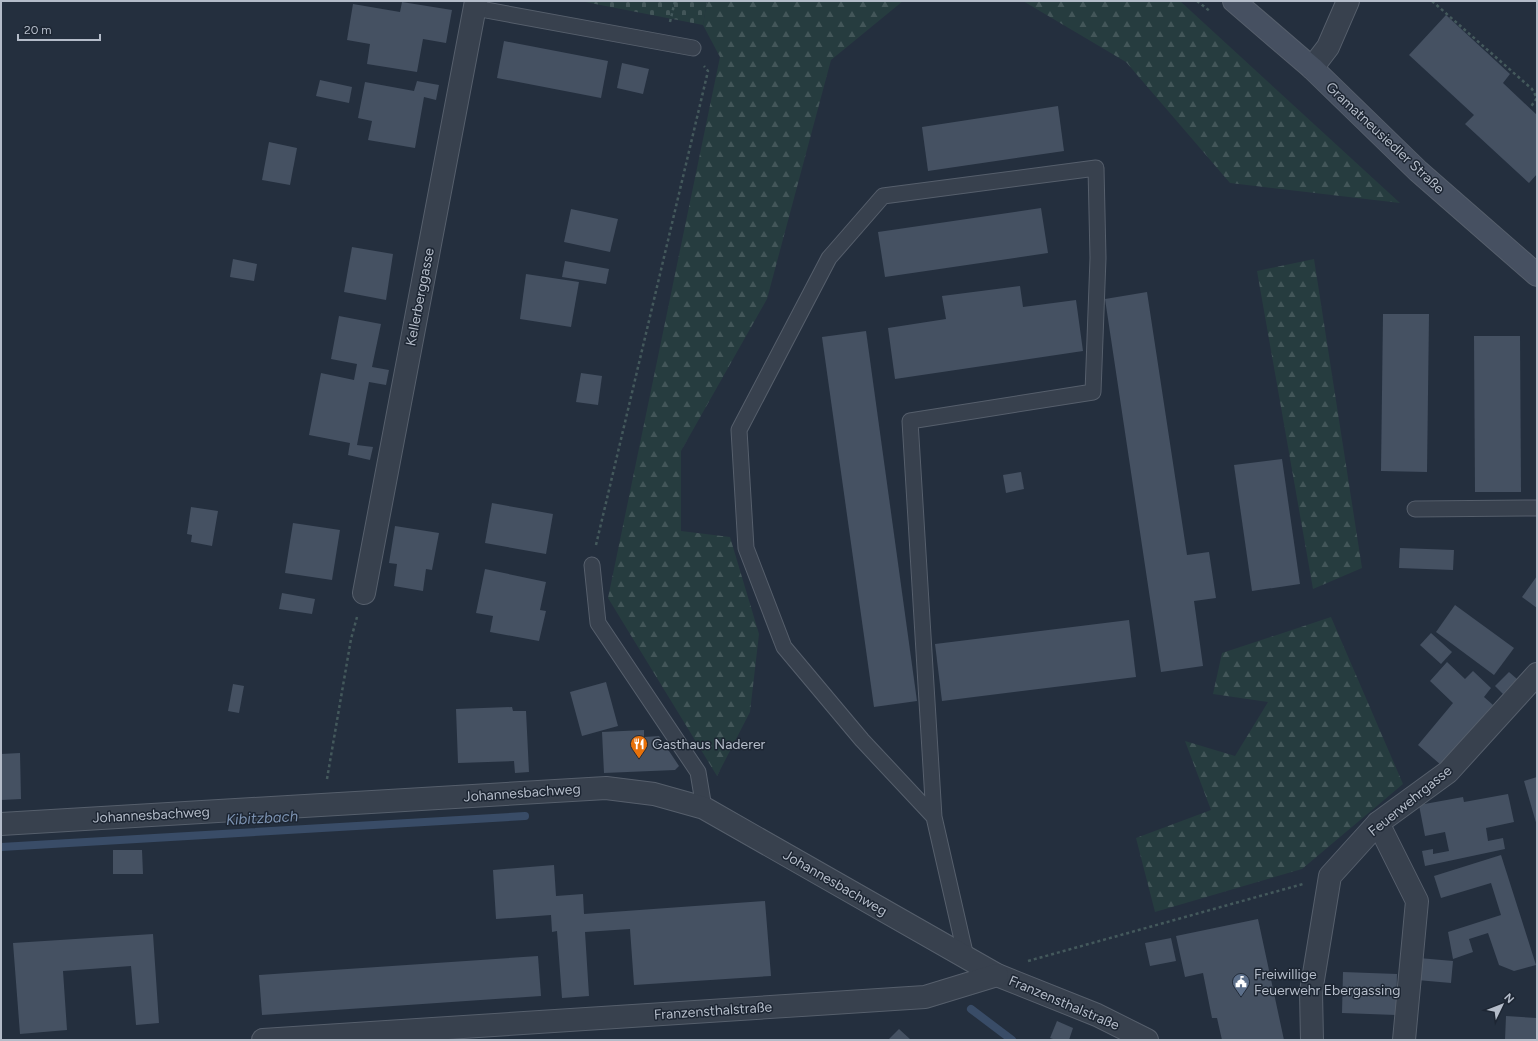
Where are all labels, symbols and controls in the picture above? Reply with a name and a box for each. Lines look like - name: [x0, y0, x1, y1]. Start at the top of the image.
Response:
- scale bar: [18, 16, 100, 42]
- text: 20 m: [24, 23, 52, 37]
- street label: Gramatneusiedler Straße: [1322, 79, 1448, 198]
- street label: Kellerberggasse: [402, 246, 438, 347]
- restaurant icon: Gasthaus Naderer: [629, 734, 649, 759]
- place label: Gasthaus Naderer: [652, 736, 766, 753]
- street label: Feuerwehrgasse: [1365, 762, 1455, 840]
- street label: Johannesbachweg: [463, 780, 581, 806]
- street label: Johannesbachweg: [92, 803, 210, 827]
- water label: Kibitzbach: [225, 807, 299, 829]
- street label: Johannesbachweg: [780, 846, 890, 920]
- place label: Freiwillige Feuerwehr Ebergassing: [1254, 966, 1400, 999]
- street label: Franzensthalstraße: [1006, 972, 1122, 1034]
- public building icon: Freiwillige Feuerwehr Ebergassing: [1231, 972, 1251, 997]
- north arrow: [1482, 985, 1522, 1025]
- text: N: [1501, 991, 1517, 1006]
- street label: Franzensthalstraße: [653, 998, 773, 1024]

